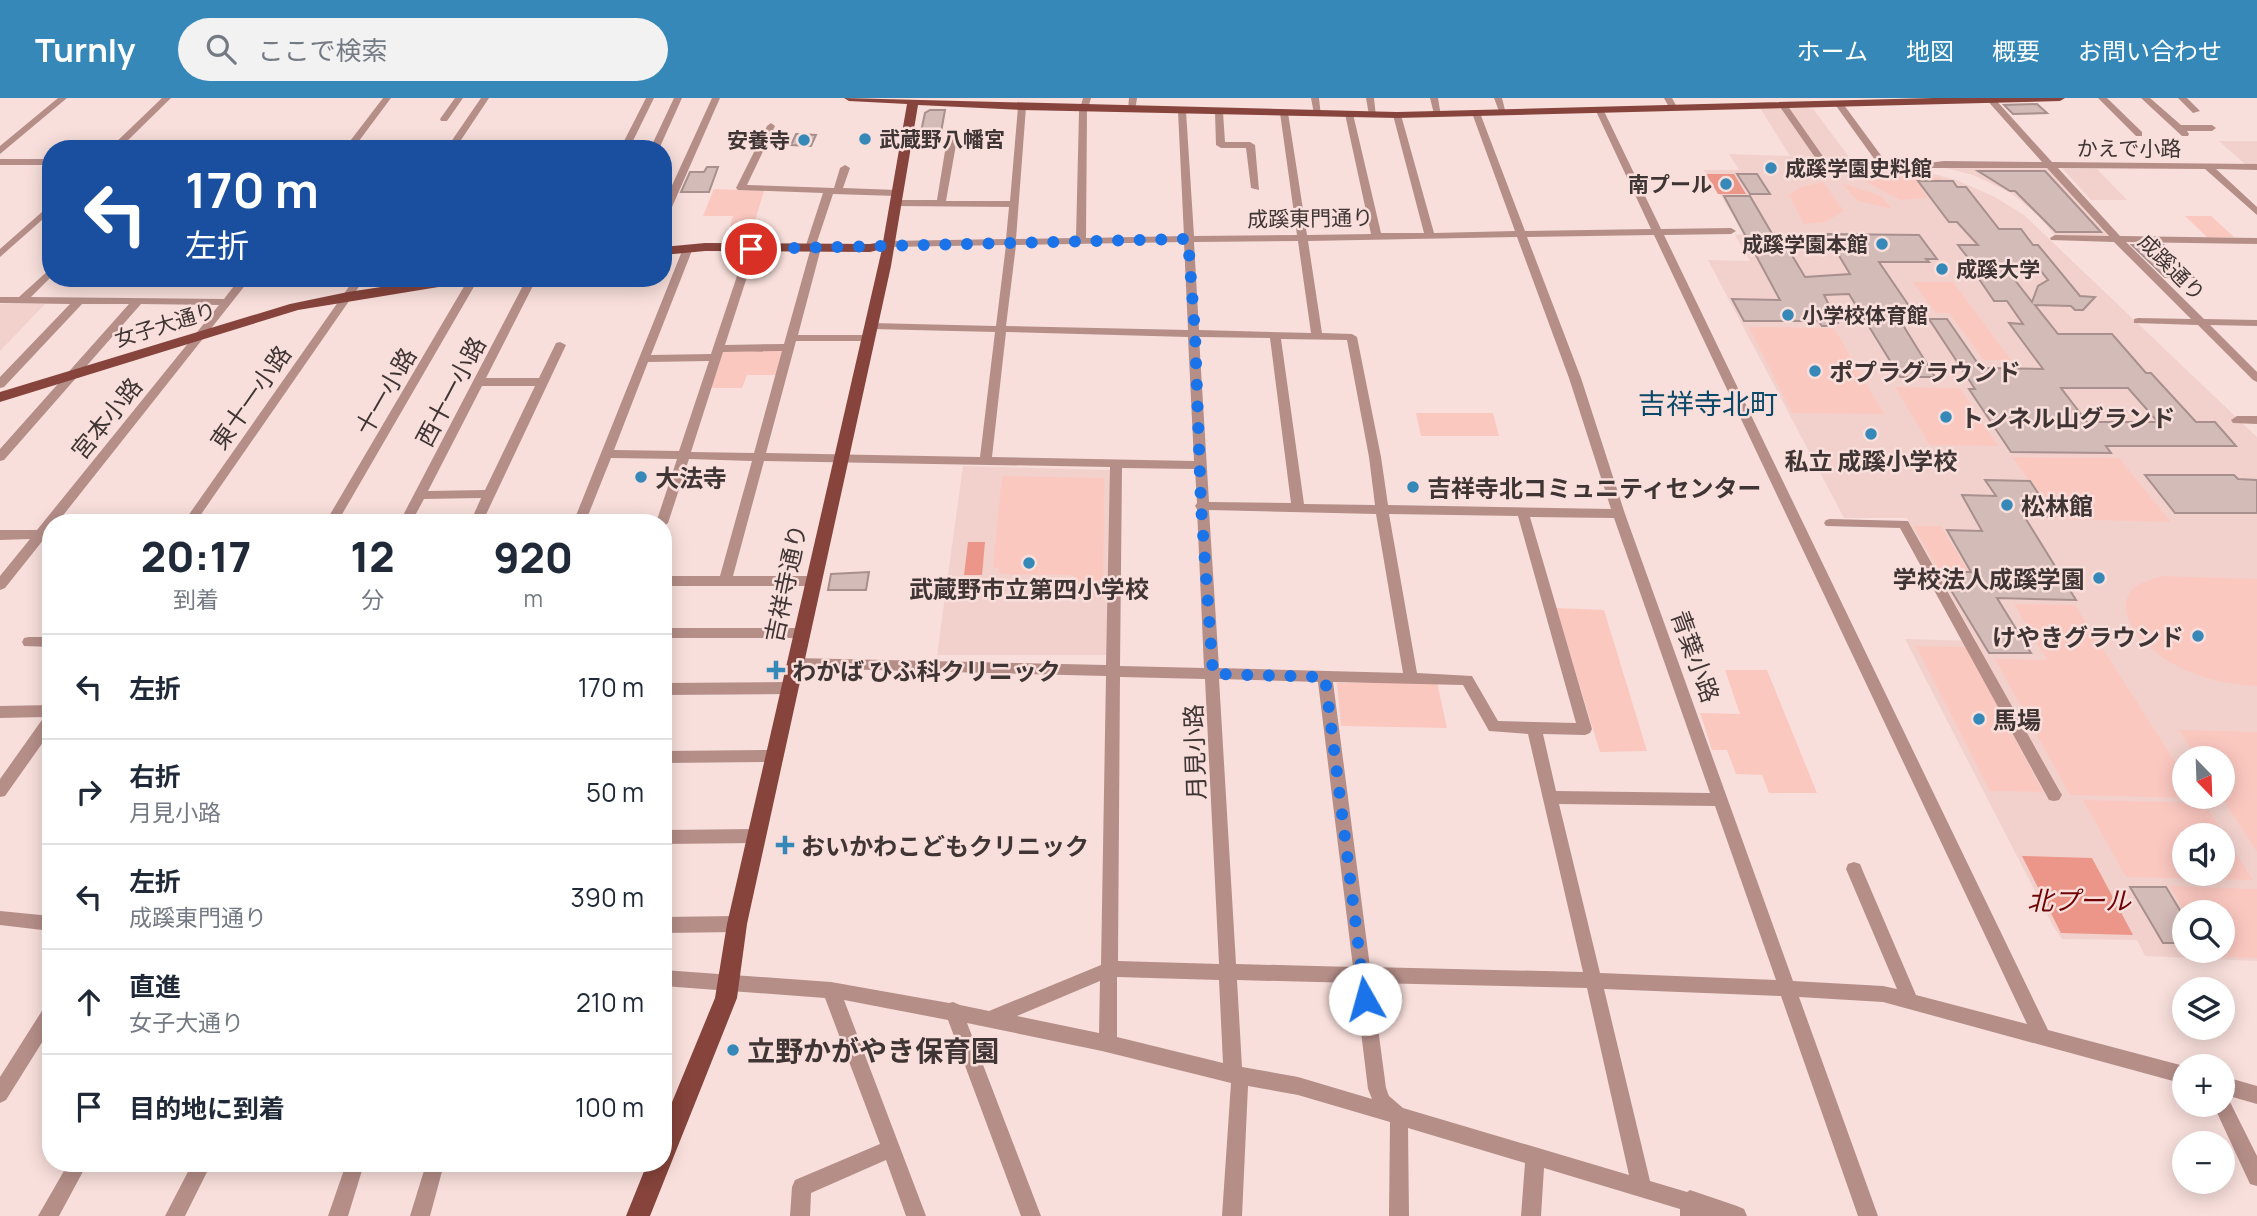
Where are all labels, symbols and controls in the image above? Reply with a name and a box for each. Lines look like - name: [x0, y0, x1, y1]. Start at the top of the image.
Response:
- search box: [178, 18, 668, 81]
- text: Turnly: [35, 27, 136, 72]
- icon: search: [202, 30, 240, 68]
- text: ここで検索: [258, 32, 388, 68]
- text: ホーム: [1797, 34, 1868, 67]
- text: 地図: [1906, 34, 1954, 67]
- text: 概要: [1992, 34, 2040, 67]
- text: お問い合わせ: [2078, 34, 2222, 67]
- place label: 武蔵野八幡宮: [879, 125, 1005, 153]
- place label: 安養寺: [727, 126, 790, 154]
- marker: 武蔵野八幡宮: [857, 131, 873, 147]
- marker: 安養寺: [796, 132, 812, 148]
- street label: かえで小路: [2077, 134, 2181, 162]
- place label: 成蹊学園史料館: [1785, 154, 1932, 182]
- text: 170 m: [185, 156, 319, 223]
- marker: 成蹊学園史料館: [1763, 160, 1779, 176]
- icon: left: [70, 168, 161, 259]
- place label: 南プール: [1628, 170, 1712, 198]
- marker: 南プール: [1718, 176, 1734, 192]
- street label: 成蹊東門通り: [1247, 203, 1373, 233]
- pin: [721, 219, 781, 279]
- text: 左折: [185, 223, 249, 267]
- street label: 成蹊通り: [2132, 227, 2212, 307]
- icon: arrive: [732, 230, 770, 268]
- place label: 成蹊学園本館: [1742, 230, 1868, 258]
- marker: 成蹊学園本館: [1874, 236, 1890, 252]
- place label: 成蹊大学: [1956, 255, 2040, 283]
- marker: 成蹊大学: [1934, 261, 1950, 277]
- street label: 女子大通り: [111, 295, 219, 353]
- place label: 小学校体育館: [1802, 301, 1928, 329]
- marker: 小学校体育館: [1780, 307, 1796, 323]
- street label: 西十一小路: [407, 330, 493, 452]
- street label: 東十一小路: [202, 338, 298, 456]
- street label: 十一小路: [347, 341, 423, 441]
- place label: ポプラグラウンド: [1829, 355, 2021, 388]
- marker: ポプラグラウンド: [1807, 363, 1823, 379]
- street label: 宮本小路: [63, 370, 149, 466]
- district label: 吉祥寺北町: [1638, 384, 1778, 422]
- place label: トンネル山グランド: [1960, 401, 2176, 434]
- marker: トンネル山グランド: [1938, 409, 1954, 425]
- marker: 私立 成蹊小学校: [1863, 426, 1879, 442]
- place label: 私立 成蹊小学校: [1785, 444, 1957, 477]
- place label: 大法寺: [655, 461, 727, 494]
- marker: 大法寺: [633, 469, 649, 485]
- place label: 吉祥寺北コミュニティセンター: [1427, 471, 1762, 504]
- marker: 吉祥寺北コミュニティセンター: [1405, 479, 1421, 495]
- place label: 松林館: [2021, 489, 2093, 522]
- marker: 松林館: [1999, 497, 2015, 513]
- street label: 吉祥寺通り: [756, 521, 814, 645]
- text: 20:17: [141, 527, 251, 585]
- text: 12: [350, 527, 395, 585]
- text: 920: [493, 528, 573, 586]
- marker: 武蔵野市立第四小学校: [1021, 555, 1037, 571]
- place label: 学校法人成蹊学園: [1893, 562, 2085, 595]
- marker: 学校法人成蹊学園: [2091, 570, 2107, 586]
- place label: 武蔵野市立第四小学校: [909, 572, 1149, 605]
- text: m: [524, 582, 543, 614]
- text: 到着: [173, 583, 219, 615]
- text: 分: [361, 583, 384, 615]
- street label: 青葉小路: [1664, 605, 1728, 707]
- place label: けやきグラウンド: [1992, 620, 2184, 653]
- marker: けやきグラウンド: [2190, 628, 2206, 644]
- place label: わかば ひふ科クリニック: [792, 654, 1061, 687]
- marker: わかば ひふ科クリニック: [766, 660, 786, 680]
- icon: left: [70, 668, 108, 706]
- text: 170 m: [578, 669, 644, 705]
- text: 左折: [129, 670, 181, 706]
- street label: 月見小路: [1176, 703, 1212, 801]
- place label: 馬場: [1993, 703, 2041, 736]
- marker: 馬場: [1971, 711, 1987, 727]
- north arrow: [2172, 746, 2235, 808]
- map controls: [2172, 746, 2235, 1194]
- text: 右折: [129, 758, 181, 794]
- icon: right: [70, 773, 108, 811]
- text: 50 m: [586, 774, 644, 810]
- text: 月見小路: [129, 796, 221, 828]
- button: sound: [2172, 823, 2235, 886]
- place label: おいかわこどもクリニック: [801, 829, 1089, 862]
- marker: おいかわこどもクリニック: [775, 835, 795, 855]
- text: 左折: [129, 863, 181, 899]
- icon: left: [70, 878, 108, 916]
- text: 390 m: [570, 879, 644, 915]
- water label: 北プール: [2027, 882, 2132, 918]
- button: search: [2172, 900, 2235, 963]
- text: 成蹊東門通り: [129, 901, 267, 933]
- position arrow: [1328, 962, 1402, 1036]
- text: 直進: [129, 968, 181, 1004]
- button: layers: [2172, 977, 2235, 1040]
- icon: ahead: [70, 983, 108, 1021]
- text: 210 m: [576, 984, 644, 1020]
- text: 女子大通り: [129, 1006, 244, 1038]
- place label: 立野かがやき保育園: [747, 1031, 999, 1069]
- marker: 立野かがやき保育園: [725, 1042, 741, 1058]
- button: +: [2172, 1054, 2235, 1117]
- icon: arrive: [70, 1088, 108, 1126]
- text: 100 m: [575, 1089, 644, 1125]
- text: 目的地に到着: [129, 1090, 285, 1126]
- button: −: [2172, 1131, 2235, 1194]

